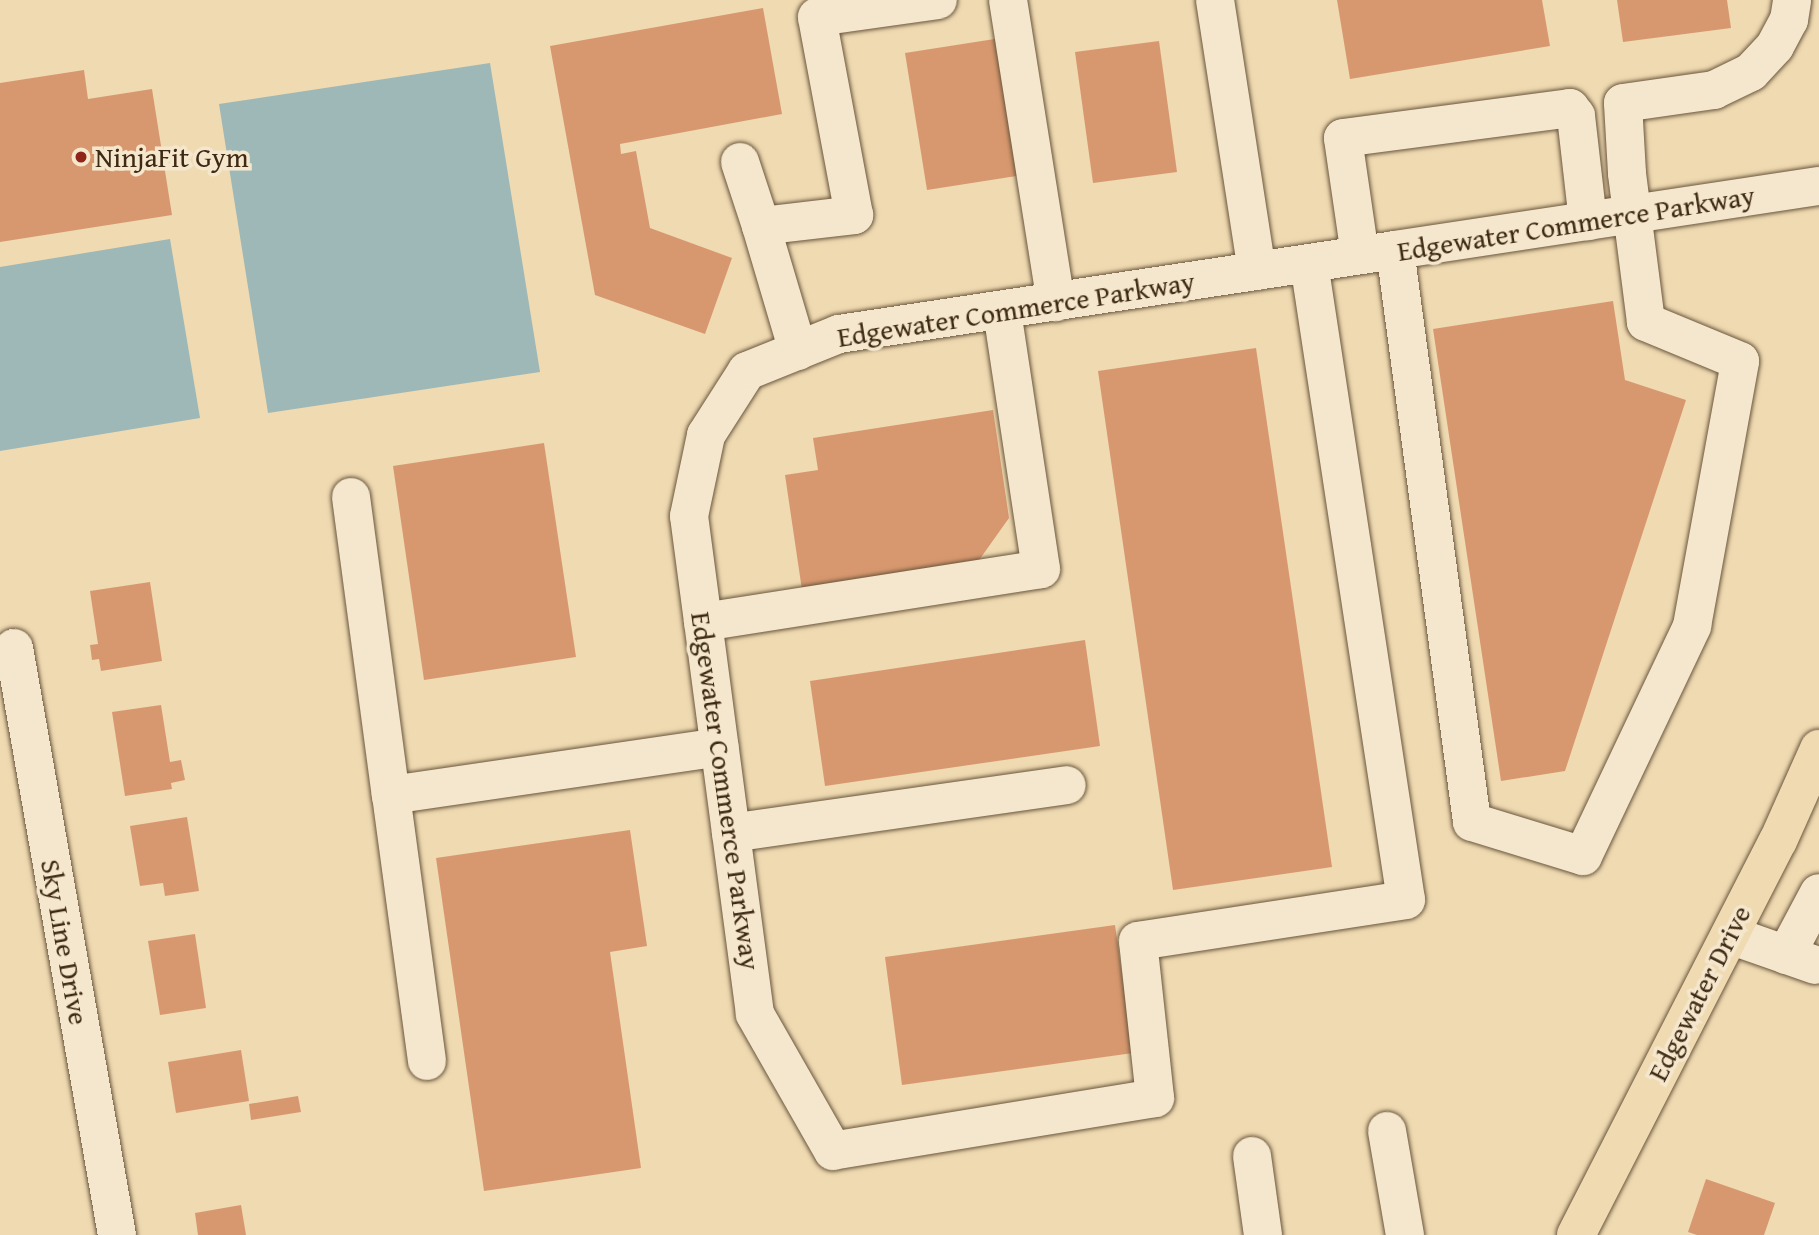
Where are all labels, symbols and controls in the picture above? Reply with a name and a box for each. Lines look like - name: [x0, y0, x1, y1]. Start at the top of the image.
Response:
- place label: NinjaFit Gym: [95, 140, 249, 174]
- marker: NinjaFit Gym: [73, 149, 89, 165]
- street label: Edgewater Commerce Parkway: [1395, 178, 1757, 268]
- street label: Edgewater Commerce Parkway: [835, 264, 1197, 354]
- street label: Edgewater Commerce Parkway: [684, 610, 768, 972]
- street label: Sky Line Drive: [34, 857, 96, 1027]
- street label: Edgewater Drive: [1640, 900, 1758, 1086]

